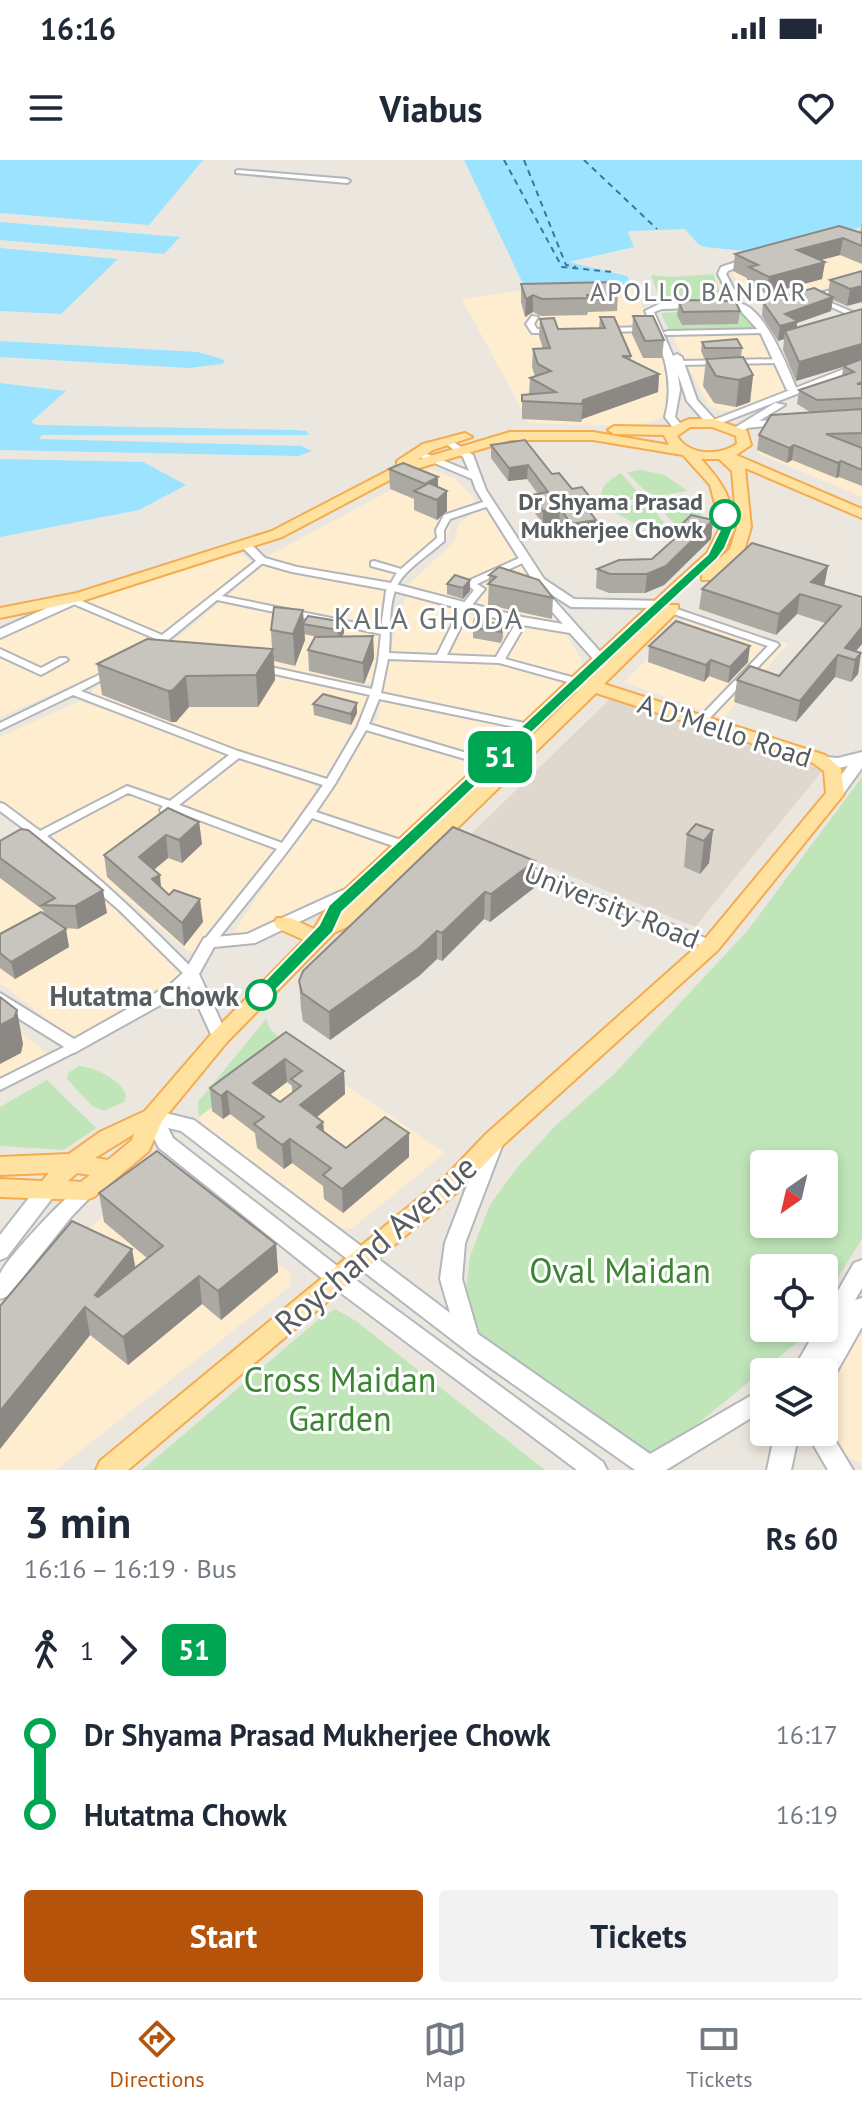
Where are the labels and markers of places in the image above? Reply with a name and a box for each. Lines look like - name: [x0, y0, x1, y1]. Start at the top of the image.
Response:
- place label: Dr Shyama Prasad Mukherjee Chowk: [518, 486, 703, 545]
- marker: Dr Shyama Prasad Mukherjee Chowk: [710, 500, 740, 530]
- place label: Hutatma Chowk: [49, 977, 239, 1014]
- marker: Hutatma Chowk: [246, 980, 276, 1010]

